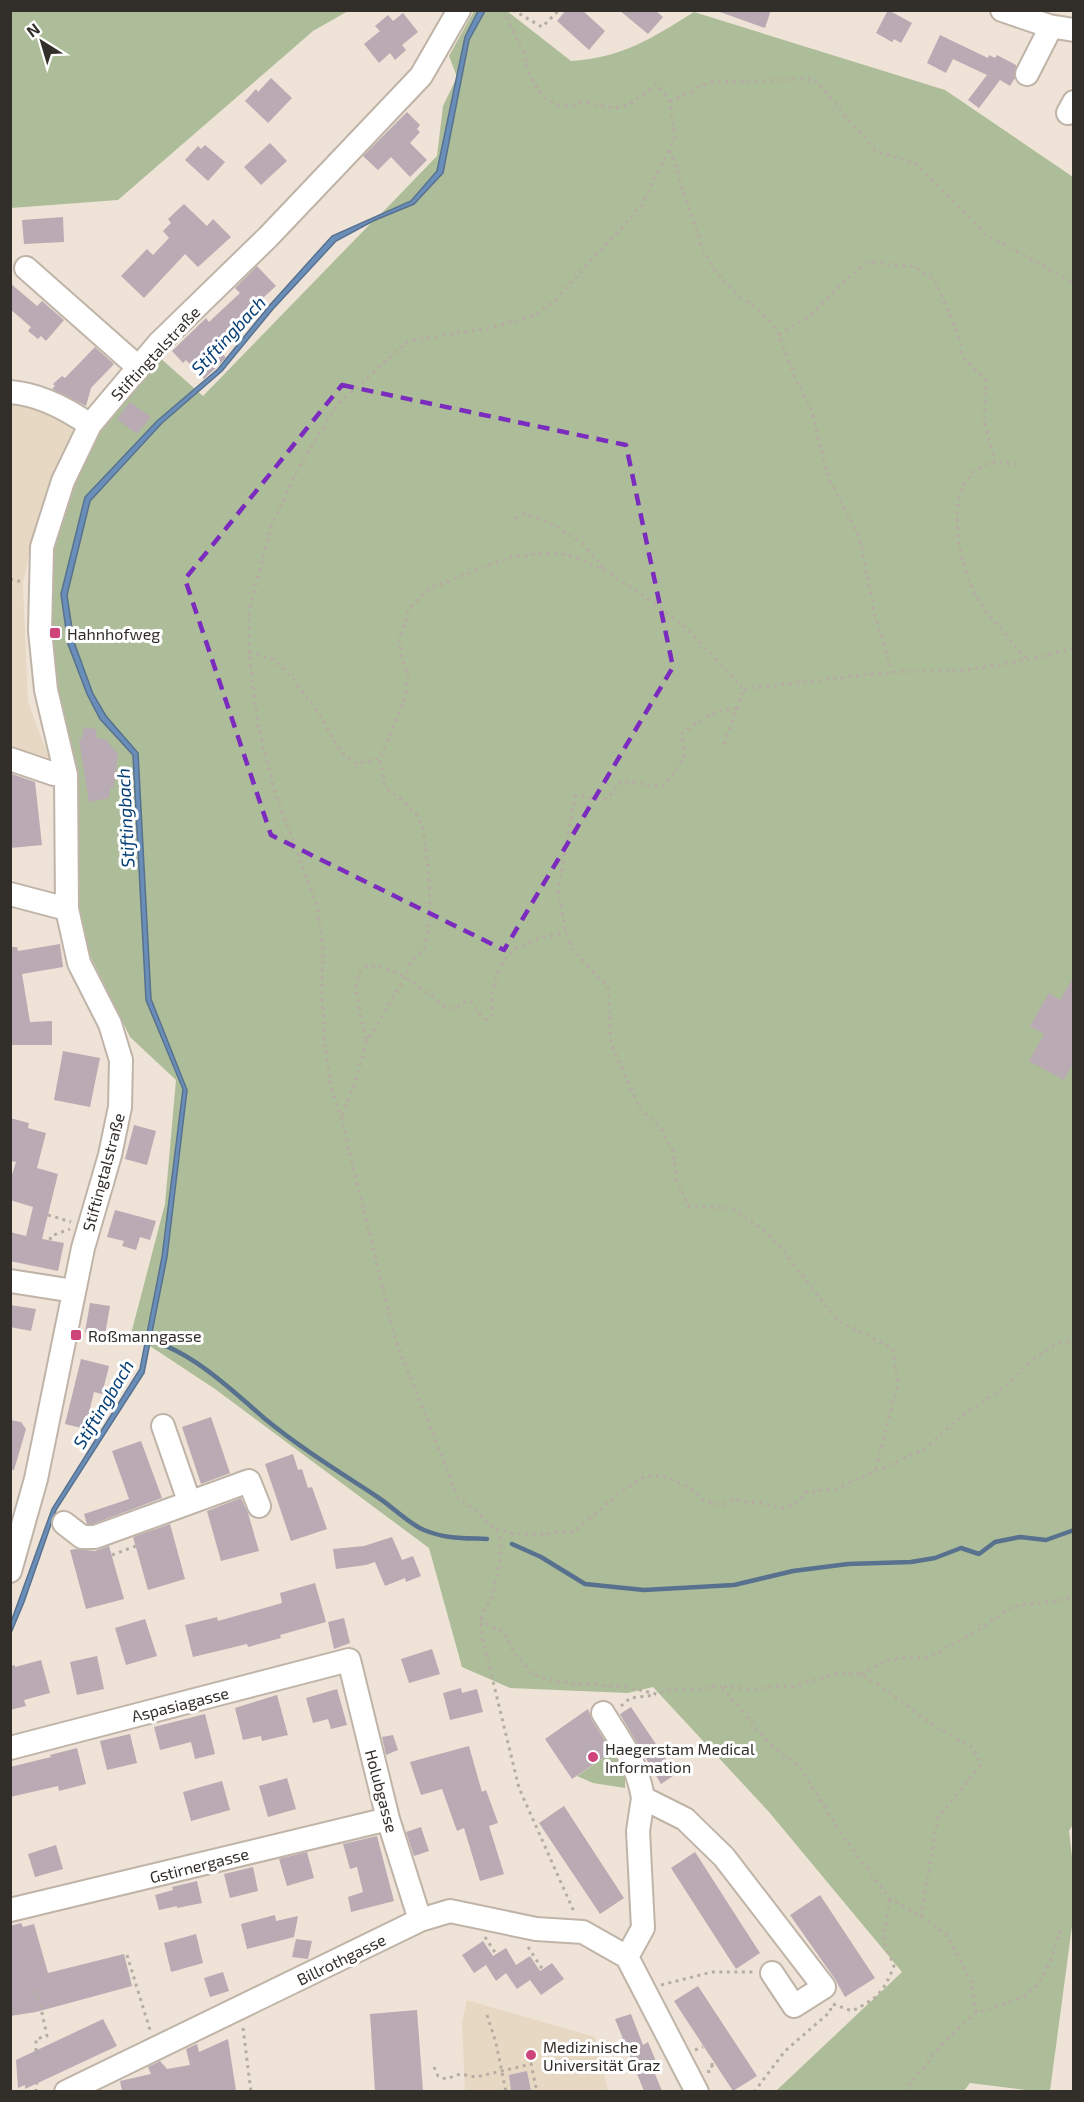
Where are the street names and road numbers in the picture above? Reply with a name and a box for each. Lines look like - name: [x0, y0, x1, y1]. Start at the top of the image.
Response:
- street label: Stiftingtalstraße: [107, 302, 203, 404]
- street label: Stiftingtalstraße: [78, 1111, 128, 1233]
- street label: Aspasiagasse: [129, 1683, 231, 1725]
- street label: Holubgasse: [362, 1747, 402, 1835]
- street label: Gstirnergasse: [148, 1844, 250, 1886]
- street label: Billrothgasse: [293, 1929, 389, 1989]

